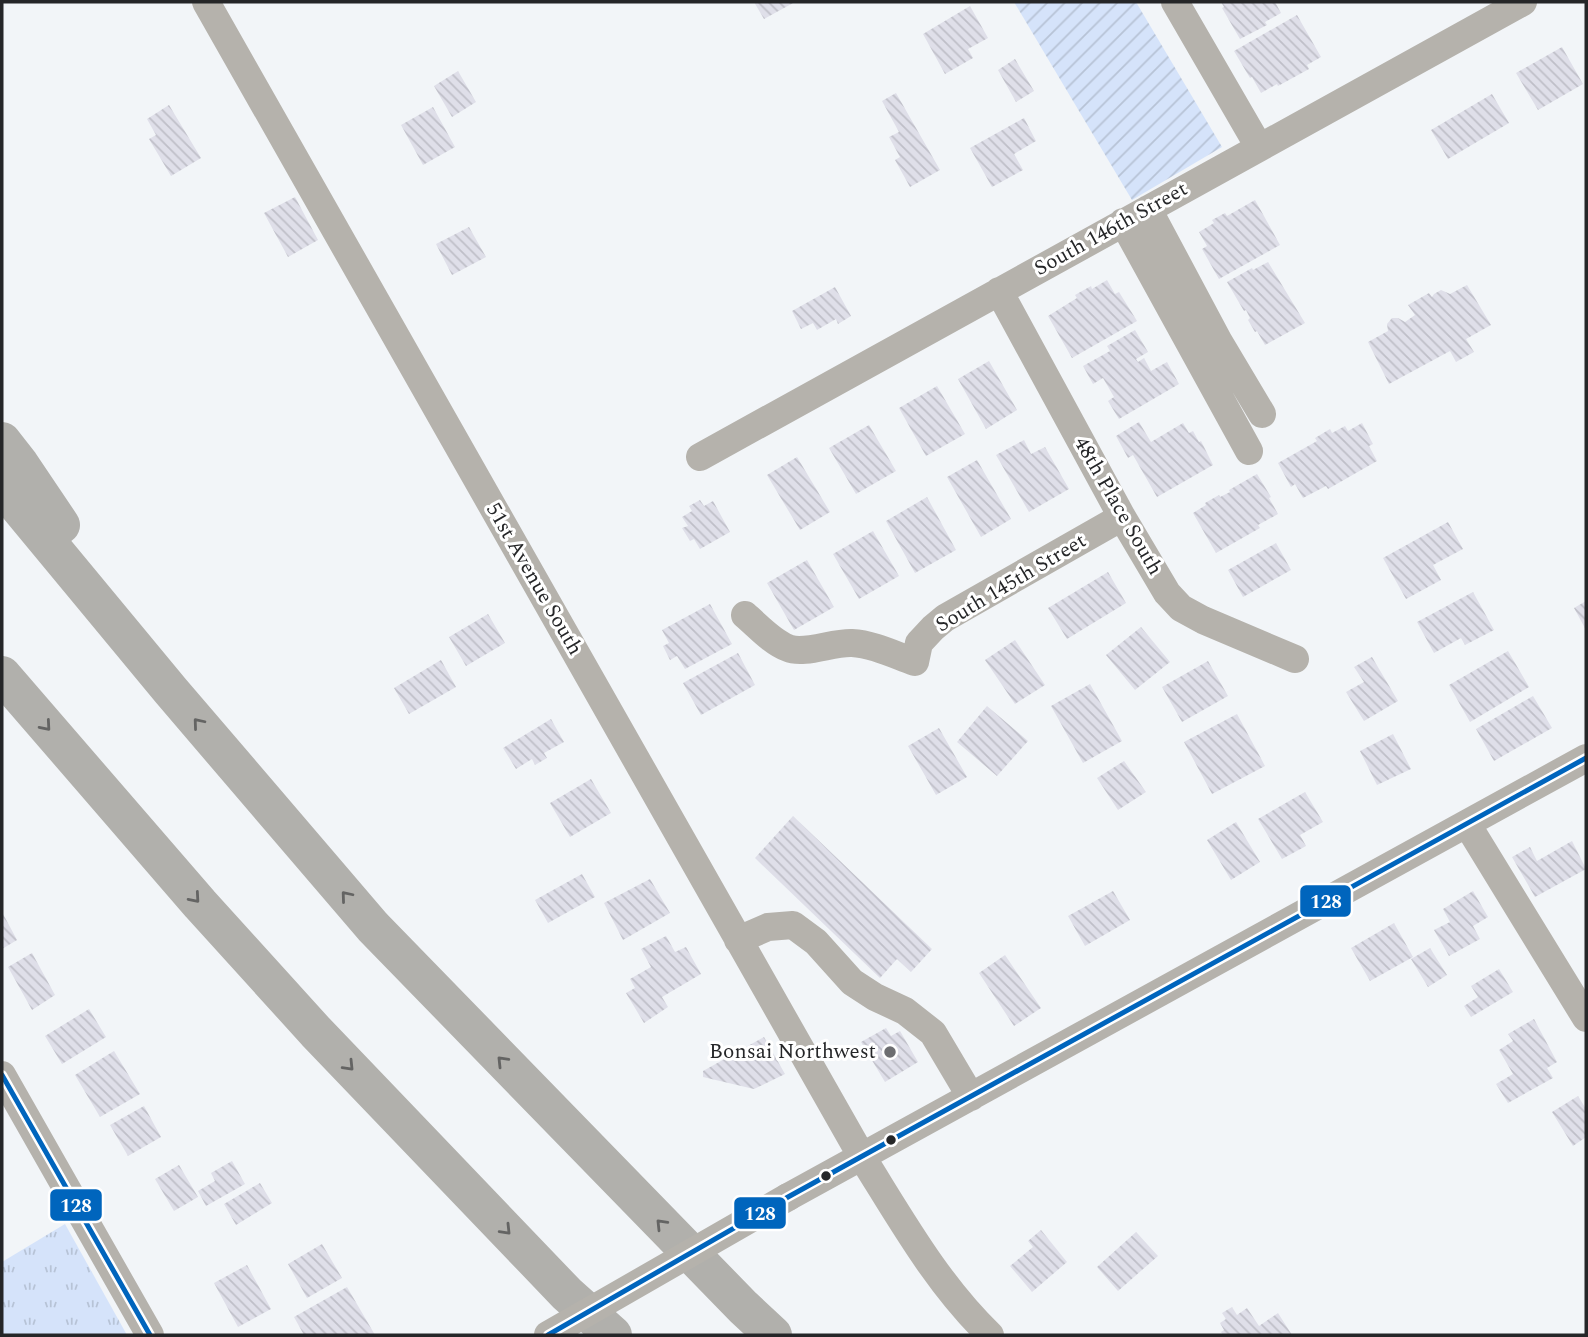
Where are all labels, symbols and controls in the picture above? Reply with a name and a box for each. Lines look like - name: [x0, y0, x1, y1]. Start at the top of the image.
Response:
- street label: South 146th Street: [1028, 174, 1194, 284]
- street label: 48th Place South: [1065, 431, 1171, 581]
- street label: 51st Avenue South: [477, 497, 591, 661]
- street label: South 145th Street: [929, 525, 1093, 641]
- one-way arrow: [38, 718, 50, 731]
- one-way arrow: [194, 718, 206, 731]
- line badge: 128: [1299, 884, 1352, 918]
- text: 128: [1310, 888, 1342, 917]
- one-way arrow: [187, 890, 199, 903]
- one-way arrow: [342, 891, 354, 904]
- place label: Bonsai Northwest: [709, 1036, 876, 1068]
- marker: Bonsai Northwest: [882, 1044, 898, 1060]
- one-way arrow: [498, 1056, 511, 1069]
- one-way arrow: [340, 1058, 353, 1071]
- unlabelled marker: [884, 1133, 898, 1147]
- unlabelled marker: [819, 1169, 833, 1183]
- line badge: 128: [49, 1188, 103, 1222]
- text: 128: [60, 1192, 92, 1221]
- line badge: 128: [733, 1196, 787, 1230]
- text: 128: [744, 1200, 776, 1229]
- one-way arrow: [657, 1219, 670, 1232]
- one-way arrow: [498, 1222, 511, 1235]

